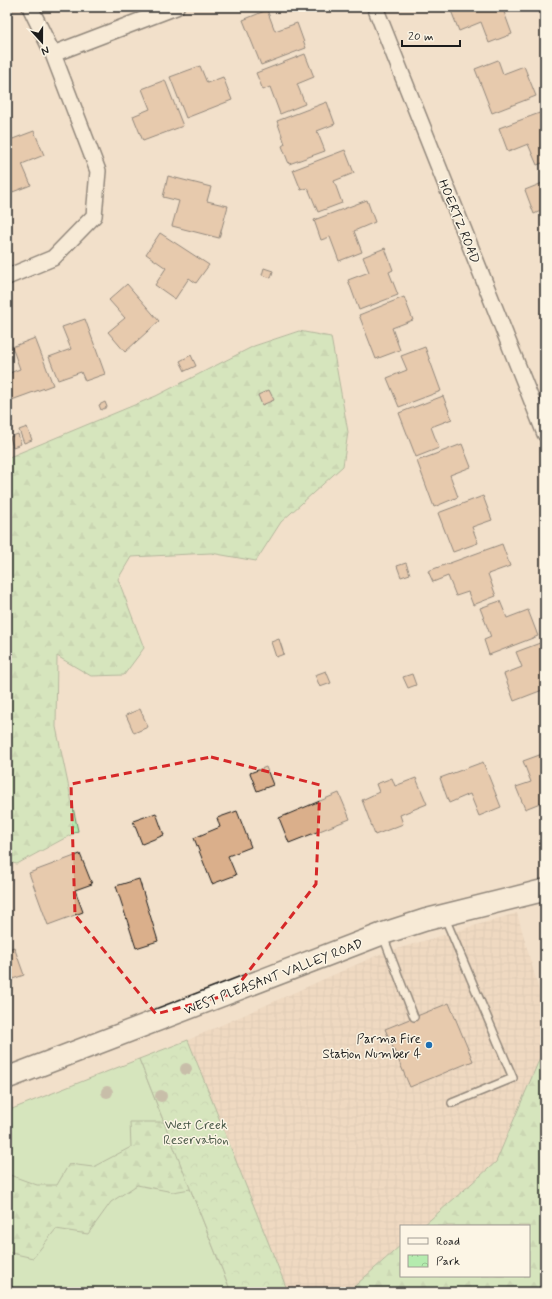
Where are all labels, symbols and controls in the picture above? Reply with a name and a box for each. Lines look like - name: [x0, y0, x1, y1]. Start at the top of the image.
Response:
- north arrow: [22, 22, 62, 62]
- scale bar: [402, 22, 460, 48]
- text: 20 m: [408, 29, 434, 45]
- text: N: [39, 43, 51, 58]
- street label: HOERTZ ROAD: [434, 177, 483, 266]
- street label: WEST PLEASANT VALLEY ROAD: [182, 935, 365, 1019]
- place label: Parma Fire Station Number 4: [322, 1031, 421, 1063]
- marker: Parma Fire Station Number 4: [424, 1040, 434, 1050]
- park label: West Creek Reservation: [163, 1117, 229, 1149]
- legend: [400, 1225, 530, 1277]
- text: Road: [436, 1234, 460, 1250]
- text: Park: [436, 1254, 460, 1270]

